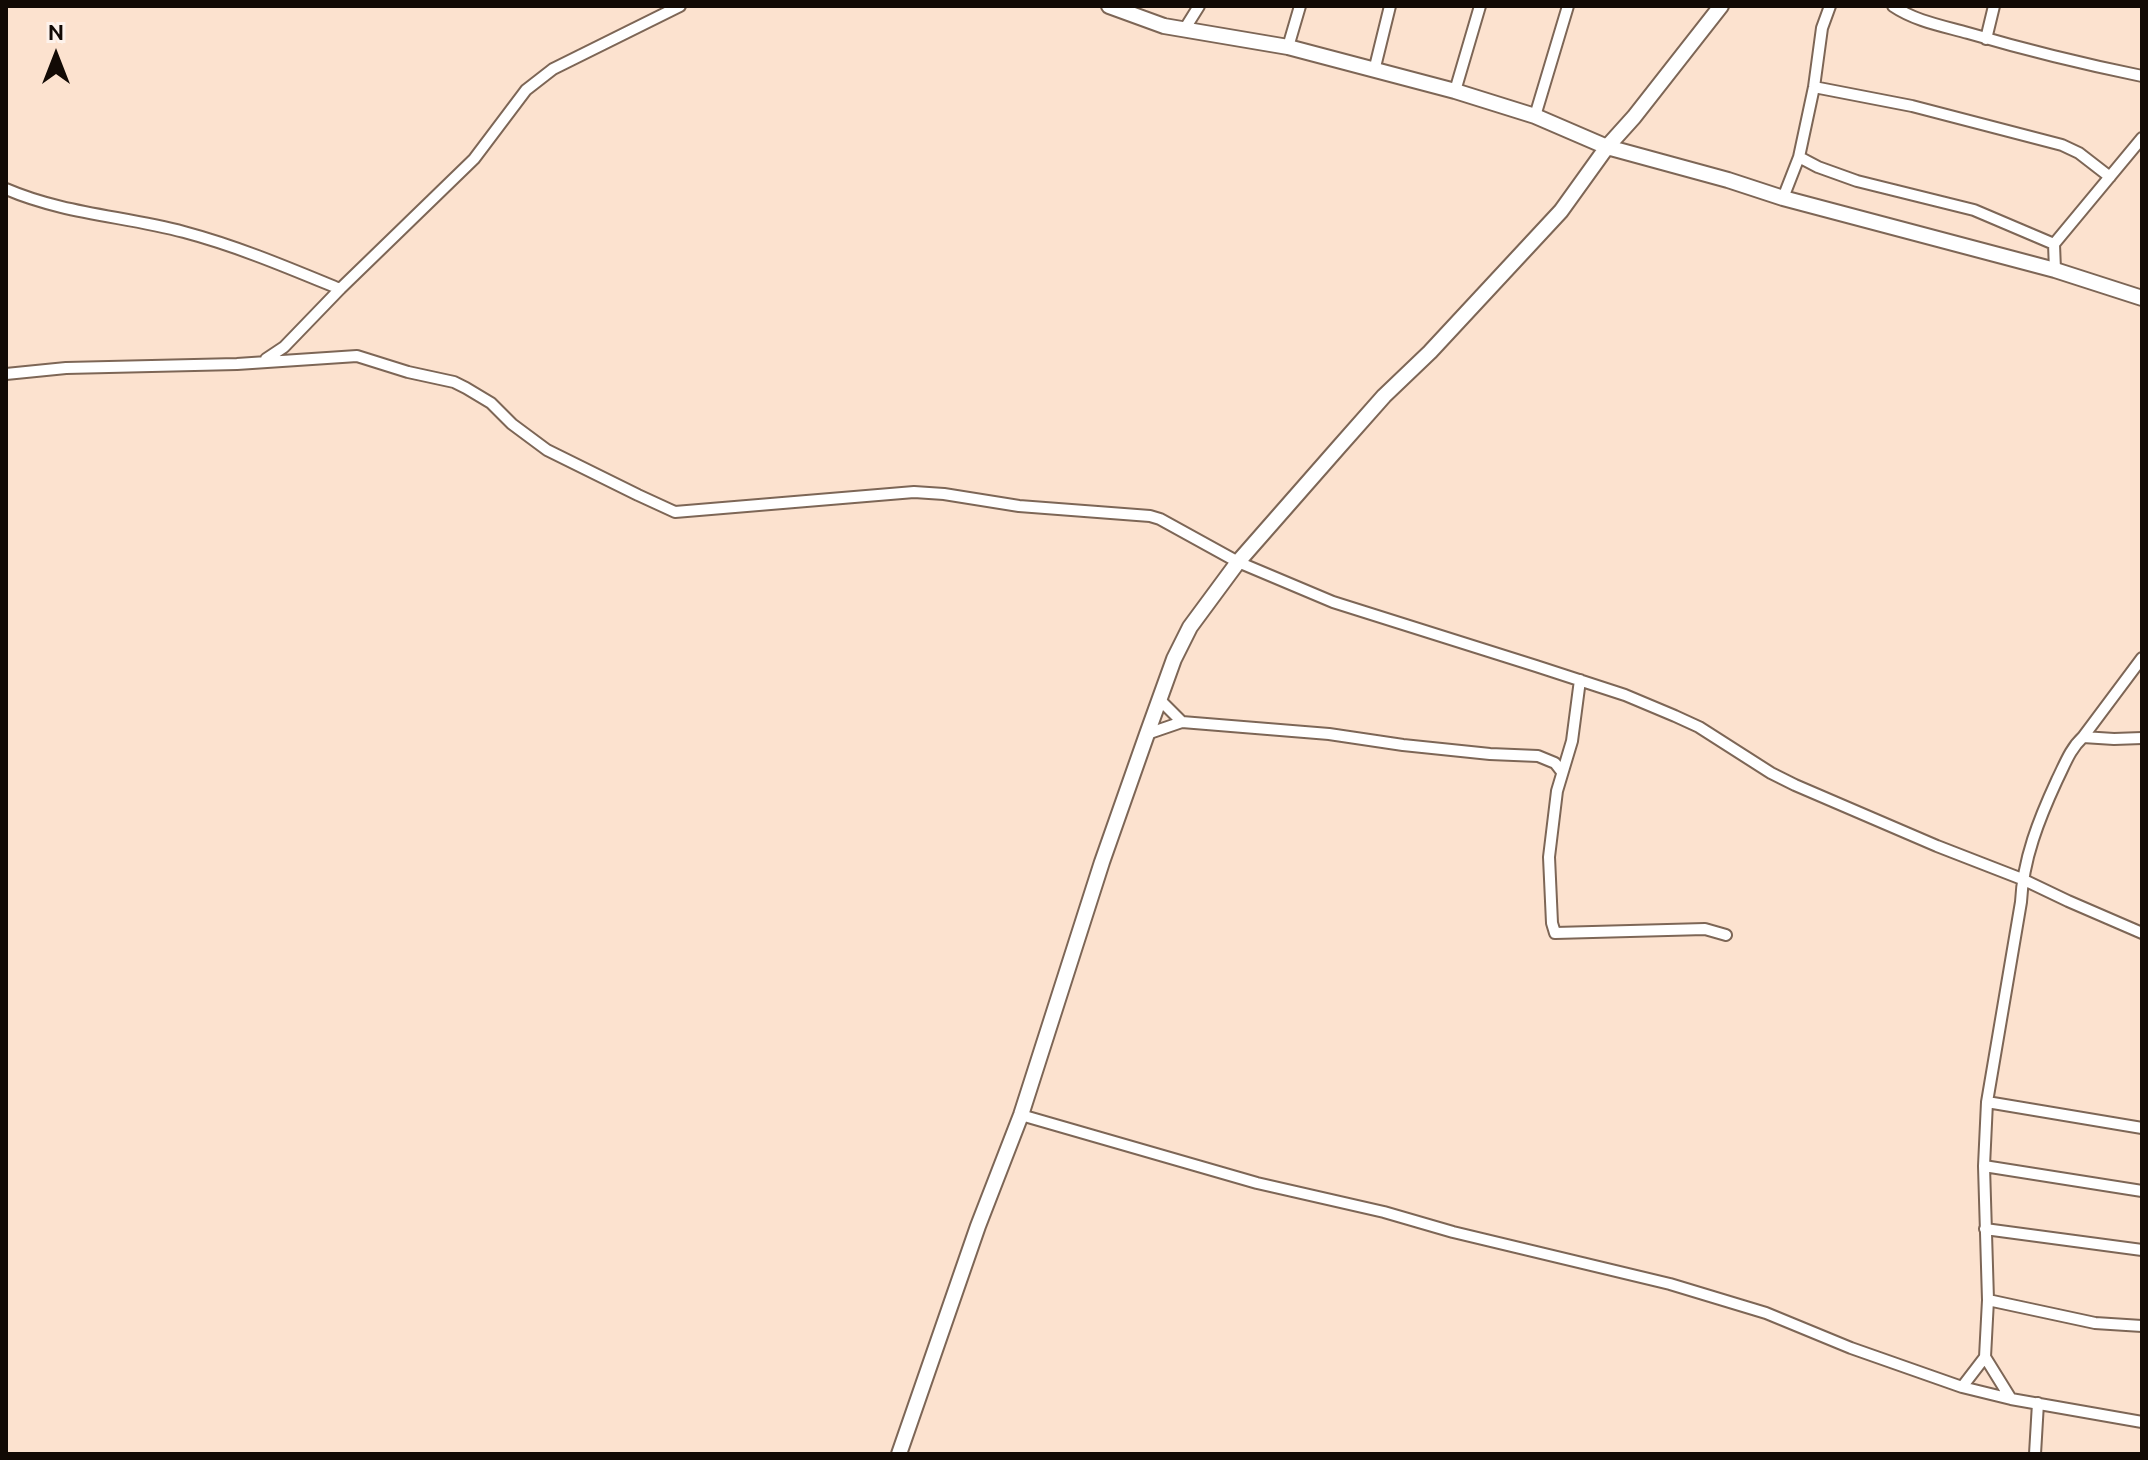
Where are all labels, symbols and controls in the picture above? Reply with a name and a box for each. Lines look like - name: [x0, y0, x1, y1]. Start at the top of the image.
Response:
- north arrow: [16, 16, 96, 96]
- text: N: [48, 19, 64, 44]

